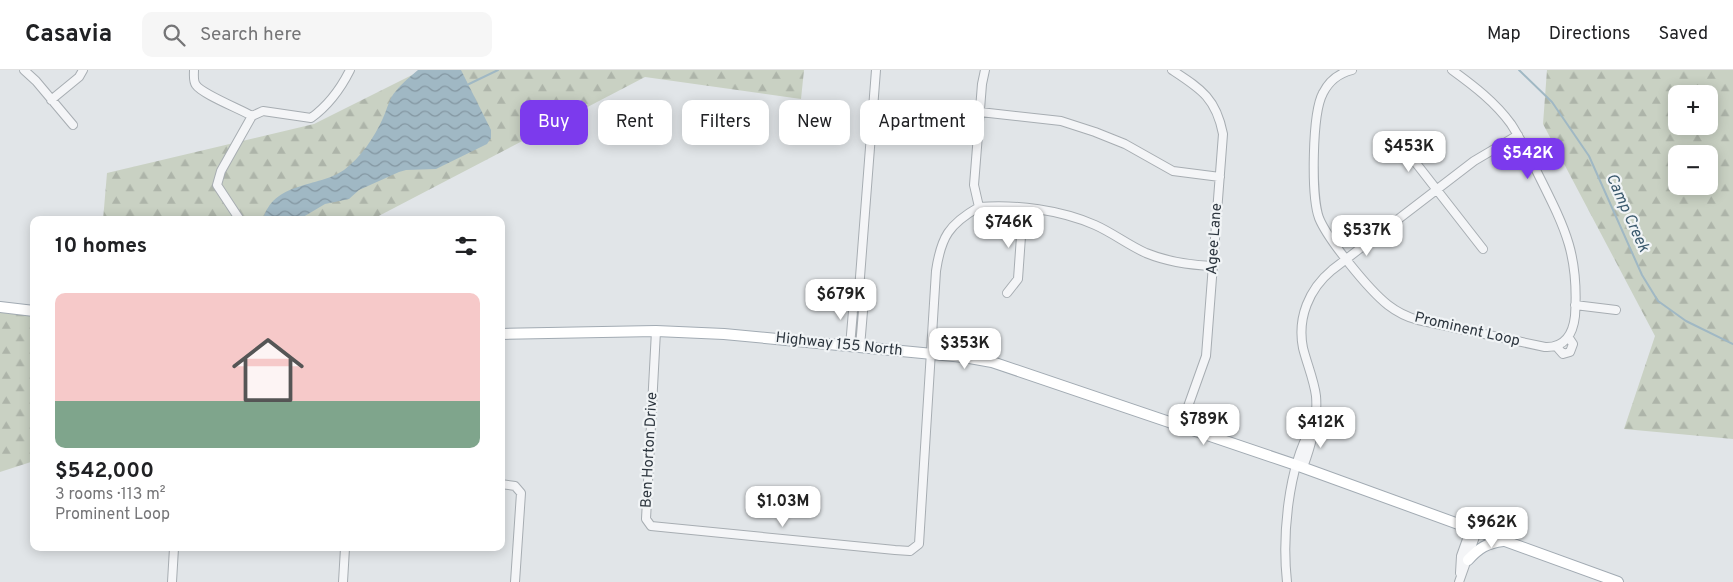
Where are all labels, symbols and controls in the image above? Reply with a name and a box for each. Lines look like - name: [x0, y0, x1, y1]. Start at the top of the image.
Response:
- search box: [142, 12, 492, 57]
- text: Casavia: [25, 20, 112, 50]
- icon: search: [160, 21, 188, 49]
- text: Search here: [200, 23, 302, 47]
- text: Map: [1487, 23, 1521, 46]
- text: Directions: [1549, 23, 1631, 46]
- text: Saved: [1659, 23, 1708, 46]
- map controls: [1668, 85, 1718, 195]
- button: +: [1668, 85, 1718, 135]
- chip: Buy: [520, 100, 588, 145]
- chip: Rent: [598, 100, 672, 145]
- chip: Filters: [682, 100, 769, 145]
- chip: New: [779, 100, 850, 145]
- chip: Apartment: [860, 100, 984, 145]
- pin: $453K: [1374, 131, 1444, 173]
- text: $453K: [1384, 137, 1434, 157]
- pin: $542K: [1493, 138, 1563, 180]
- text: $542K: [1502, 144, 1554, 164]
- button: −: [1668, 145, 1718, 195]
- water label: Camp Creek: [1601, 171, 1654, 256]
- street label: Agee Lane: [1203, 203, 1227, 275]
- pin: $746K: [974, 206, 1044, 249]
- text: $746K: [985, 213, 1033, 233]
- pin: $537K: [1332, 214, 1402, 257]
- text: $537K: [1343, 221, 1391, 241]
- icon: filters: [452, 232, 480, 260]
- text: 10 homes: [55, 233, 147, 260]
- pin: $679K: [806, 278, 876, 321]
- text: $679K: [816, 285, 866, 305]
- street label: Prominent Loop: [1412, 309, 1522, 351]
- icon: home: [223, 325, 313, 415]
- pin: $353K: [930, 328, 1000, 370]
- street label: Highway 155 North: [775, 329, 903, 361]
- text: $353K: [940, 334, 990, 354]
- street label: Ben Horton Drive: [637, 391, 663, 509]
- pin: $789K: [1169, 404, 1239, 446]
- pin: $412K: [1286, 406, 1356, 449]
- text: $789K: [1180, 410, 1228, 430]
- text: $412K: [1297, 413, 1345, 433]
- text: $542,000: [55, 458, 154, 485]
- text: 3 rooms · 113 m²: [55, 485, 166, 505]
- pin: $1.03M: [742, 486, 824, 528]
- text: $1.03M: [756, 492, 810, 512]
- text: Prominent Loop: [55, 505, 170, 525]
- pin: $962K: [1457, 506, 1527, 549]
- text: $962K: [1467, 513, 1517, 533]

